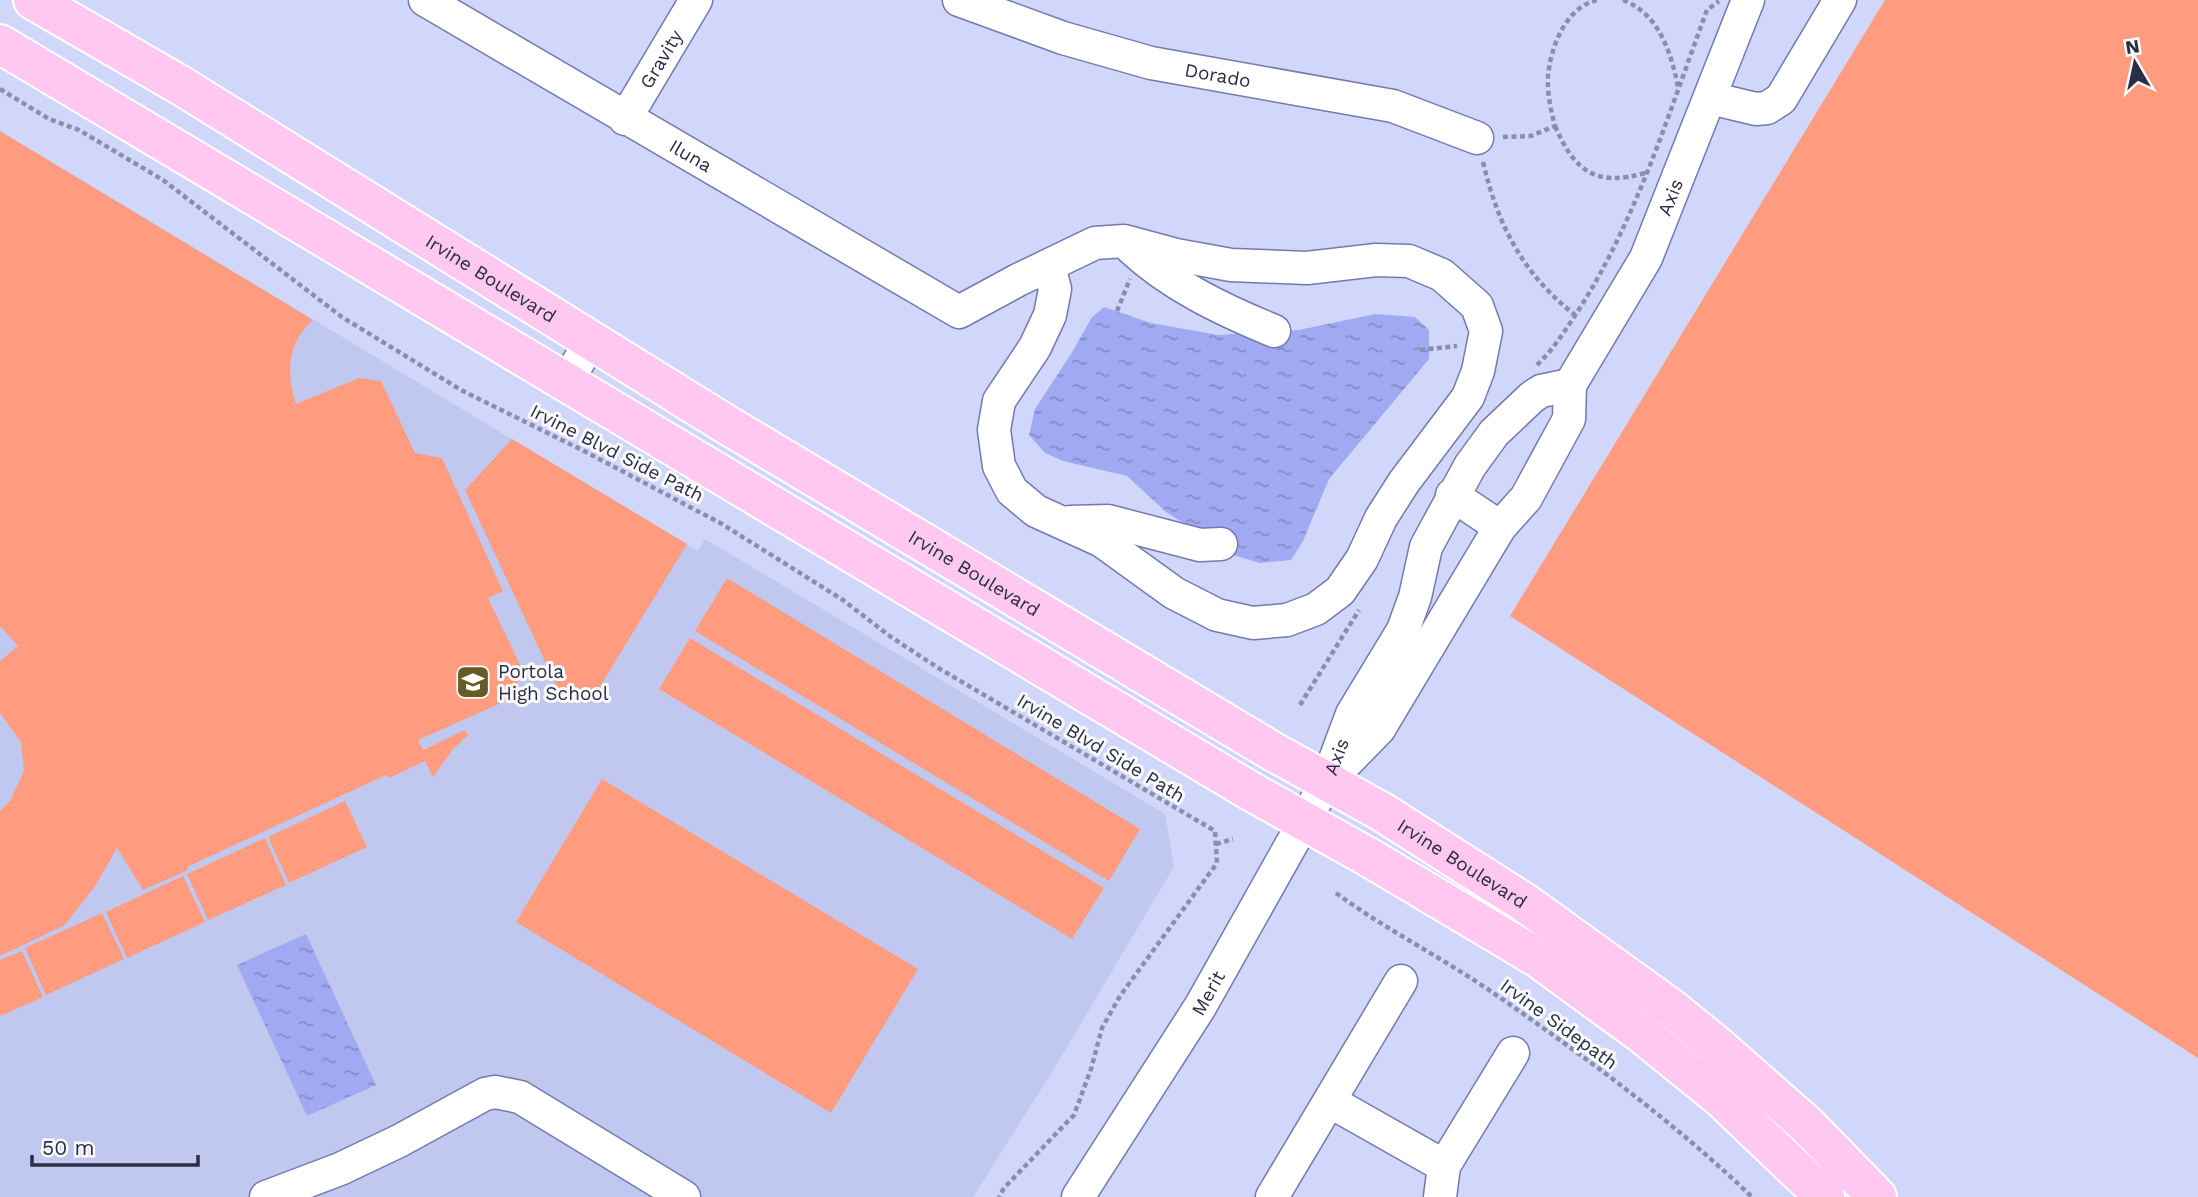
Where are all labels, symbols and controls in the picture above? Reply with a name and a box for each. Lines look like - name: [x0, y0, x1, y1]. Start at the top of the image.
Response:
- street label: Gravity: [634, 25, 687, 92]
- north arrow: [2100, 28, 2170, 98]
- text: N: [2124, 34, 2141, 59]
- street label: Dorado: [1183, 58, 1253, 92]
- street label: Iluna: [665, 134, 717, 177]
- street label: Axis: [1652, 175, 1688, 219]
- street label: Irvine Boulevard: [422, 229, 561, 327]
- street label: Irvine Blvd Side Path: [526, 399, 708, 507]
- street label: Irvine Boulevard: [904, 525, 1044, 621]
- place label: Portola High School: [498, 660, 609, 705]
- school or university icon: Portola High School: [454, 663, 492, 701]
- street label: Irvine Blvd Side Path: [1013, 689, 1189, 807]
- street label: Axis: [1319, 735, 1353, 778]
- street label: Irvine Boulevard: [1393, 813, 1532, 913]
- street label: Merit: [1186, 966, 1230, 1019]
- street label: Irvine Sidepath: [1496, 974, 1622, 1074]
- scale bar: [32, 1124, 198, 1168]
- text: 50 m: [42, 1135, 94, 1160]

